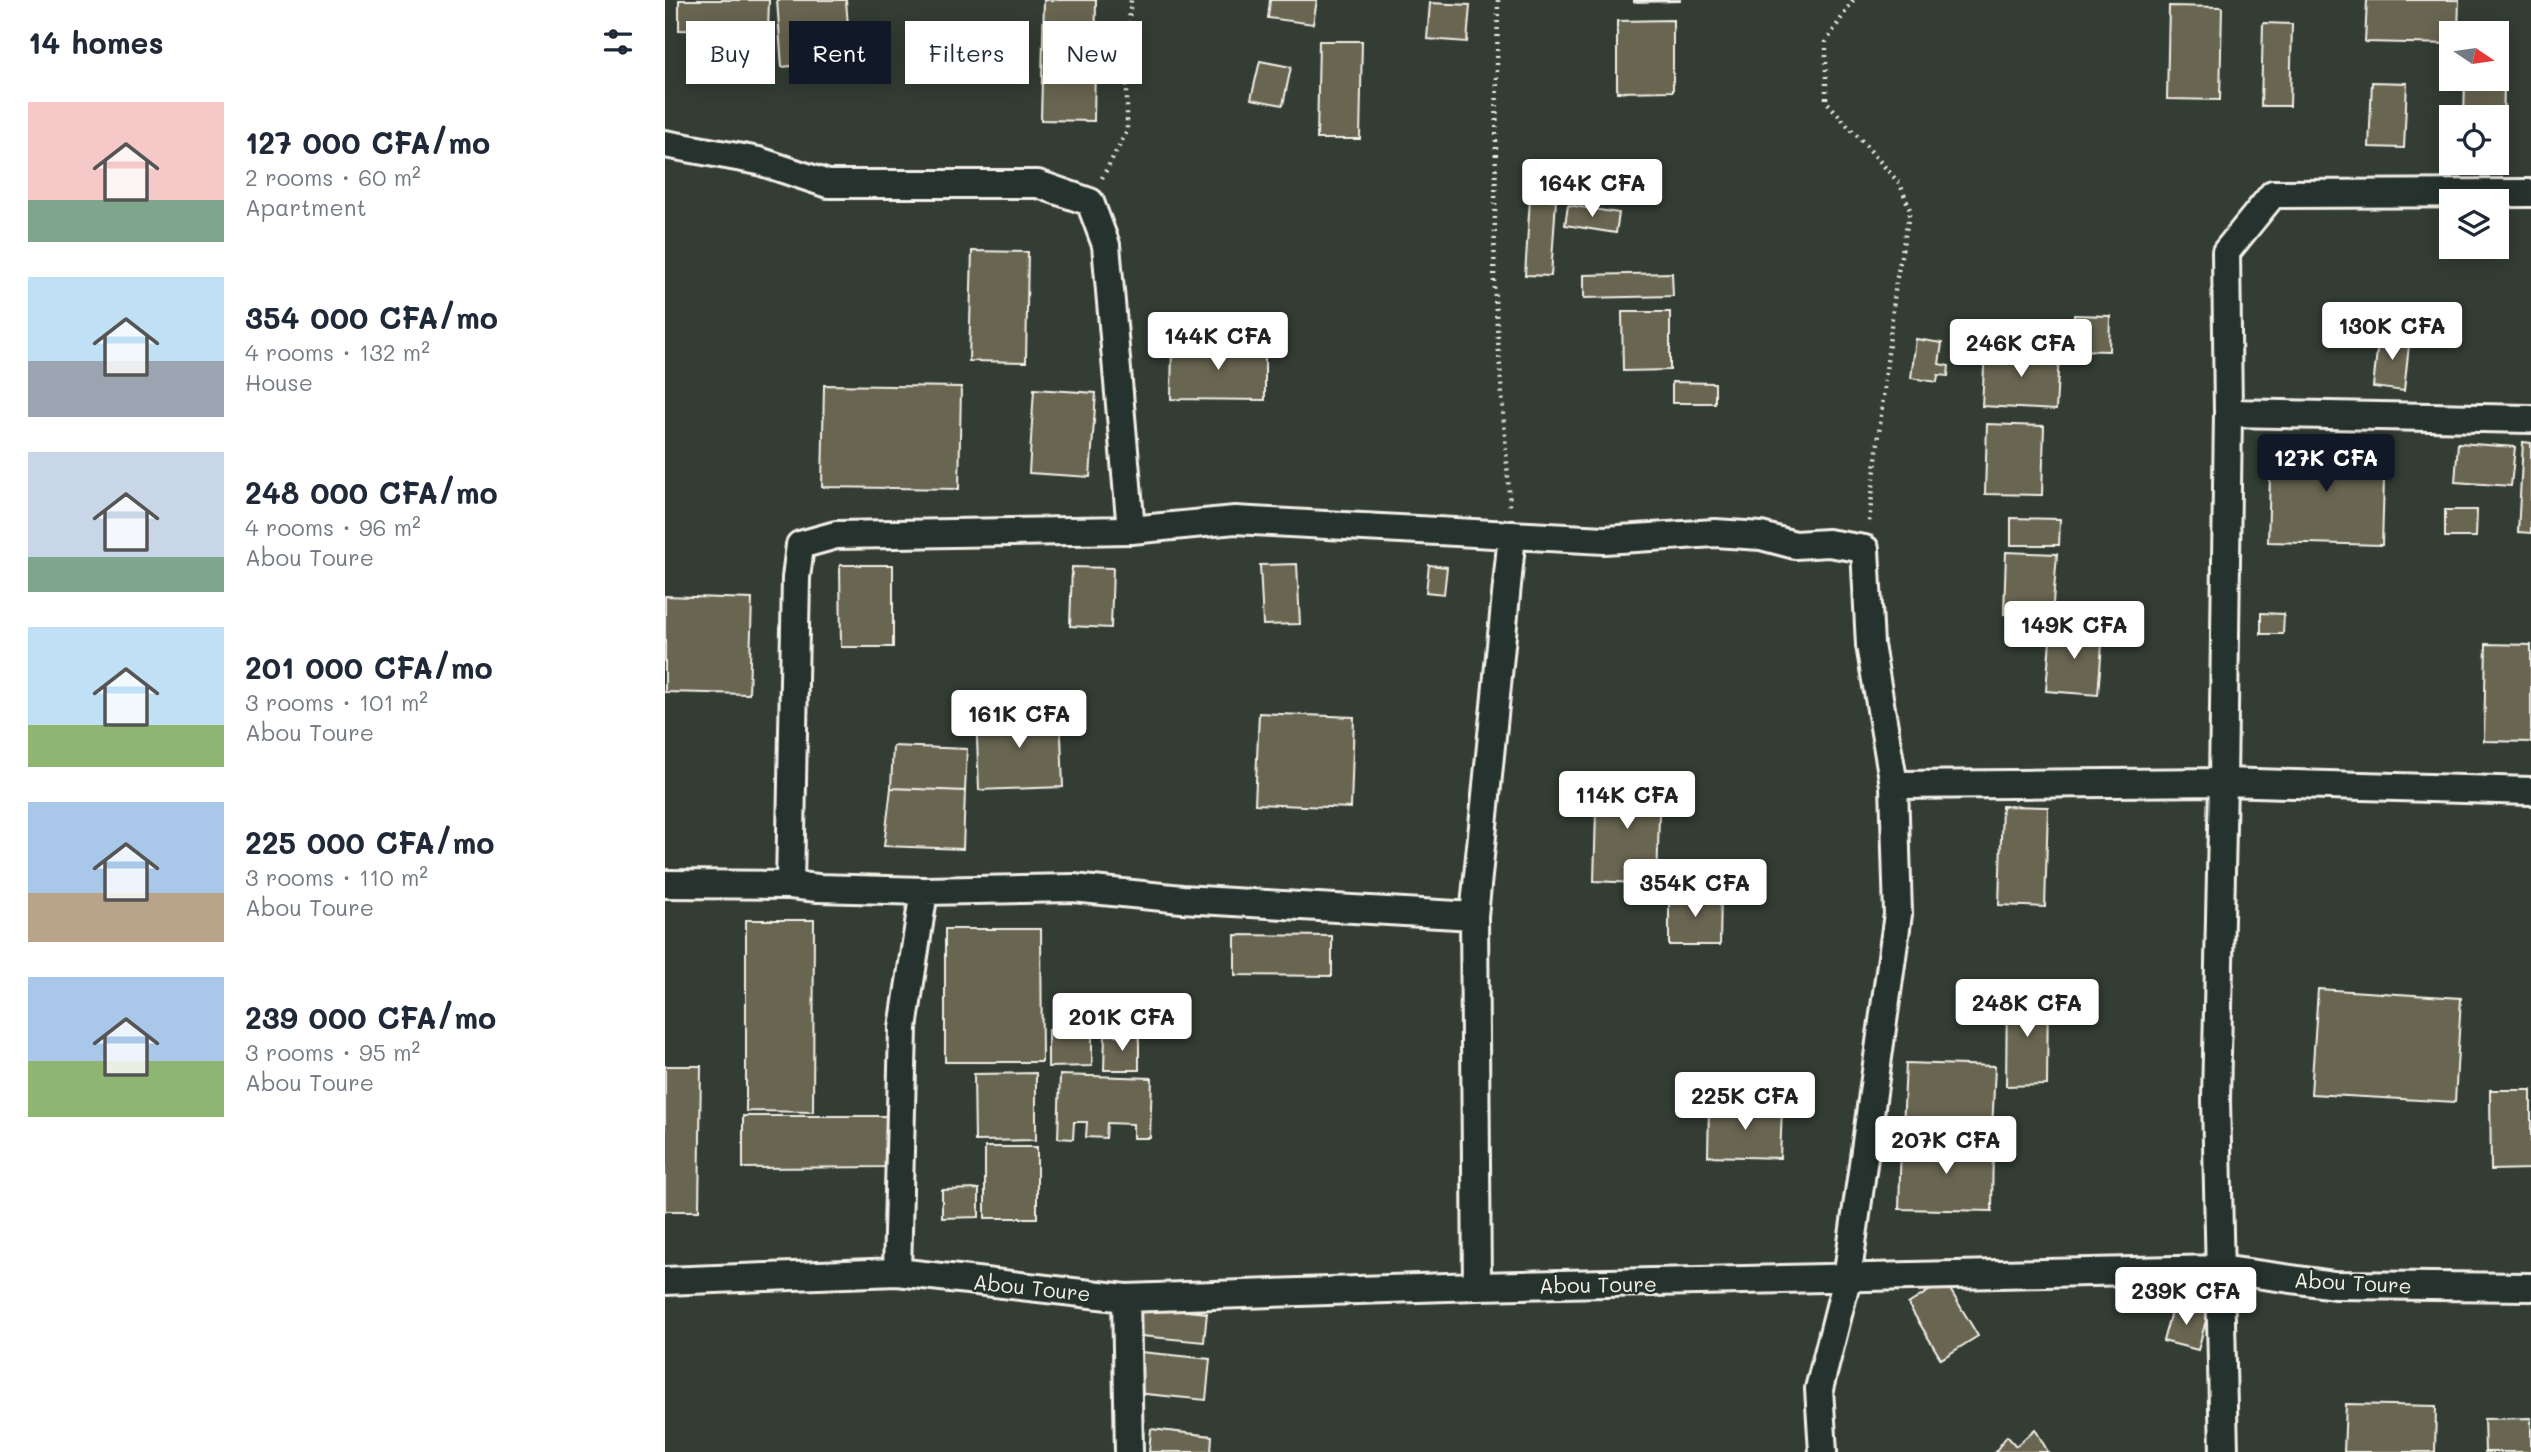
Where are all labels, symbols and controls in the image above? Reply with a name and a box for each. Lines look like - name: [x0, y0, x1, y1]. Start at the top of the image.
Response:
- chip: Buy: [686, 21, 775, 84]
- chip: Rent: [789, 21, 891, 84]
- chip: Filters: [905, 21, 1029, 84]
- chip: New: [1043, 21, 1142, 84]
- north arrow: [2439, 21, 2509, 91]
- map controls: [2439, 21, 2509, 259]
- text: 14 homes: [28, 22, 164, 62]
- icon: filters: [599, 23, 637, 61]
- button: locate: [2439, 105, 2509, 175]
- text: 127 000 CFA/mo: [245, 122, 490, 162]
- icon: home: [84, 130, 168, 214]
- pin: 164K CFA: [1520, 160, 1664, 219]
- text: 2 rooms · 60 m²: [245, 162, 421, 192]
- text: 164K CFA: [1538, 167, 1646, 197]
- button: layers: [2439, 189, 2509, 259]
- text: Apartment: [245, 192, 367, 222]
- text: 354 000 CFA/mo: [245, 297, 498, 337]
- pin: 130K CFA: [2320, 302, 2464, 362]
- icon: home: [84, 305, 168, 389]
- text: 130K CFA: [2338, 310, 2446, 340]
- pin: 144K CFA: [1146, 312, 1290, 372]
- text: 144K CFA: [1164, 320, 1272, 350]
- pin: 246K CFA: [1949, 320, 2093, 379]
- text: 246K CFA: [1966, 327, 2076, 357]
- text: 4 rooms · 132 m²: [245, 337, 430, 367]
- text: House: [245, 367, 313, 397]
- pin: 127K CFA: [2254, 434, 2398, 494]
- text: 127K CFA: [2274, 442, 2378, 472]
- text: 248 000 CFA/mo: [245, 472, 498, 512]
- icon: home: [84, 480, 168, 564]
- text: 4 rooms · 96 m²: [245, 512, 421, 542]
- text: Abou Toure: [245, 542, 374, 572]
- pin: 149K CFA: [2002, 602, 2146, 661]
- text: 149K CFA: [2020, 609, 2128, 639]
- text: 201 000 CFA/mo: [245, 647, 493, 687]
- icon: home: [84, 655, 168, 739]
- text: 3 rooms · 101 m²: [245, 687, 428, 717]
- pin: 161K CFA: [947, 690, 1091, 750]
- text: 161K CFA: [967, 698, 1071, 728]
- text: Abou Toure: [245, 717, 374, 747]
- pin: 114K CFA: [1555, 772, 1699, 831]
- text: 114K CFA: [1575, 779, 1679, 809]
- text: 225 000 CFA/mo: [245, 822, 494, 862]
- icon: home: [84, 830, 168, 914]
- pin: 354K CFA: [1623, 860, 1767, 919]
- text: 3 rooms · 110 m²: [245, 862, 428, 892]
- text: 354K CFA: [1640, 867, 1750, 897]
- text: Abou Toure: [245, 892, 374, 922]
- pin: 248K CFA: [1955, 979, 2099, 1039]
- text: 248K CFA: [1972, 987, 2082, 1017]
- pin: 201K CFA: [1050, 993, 1194, 1053]
- text: 239 000 CFA/mo: [245, 997, 496, 1037]
- text: 201K CFA: [1069, 1001, 1175, 1031]
- icon: home: [84, 1005, 168, 1089]
- text: 3 rooms · 95 m²: [245, 1037, 420, 1067]
- text: Abou Toure: [245, 1067, 374, 1097]
- pin: 225K CFA: [1673, 1072, 1817, 1132]
- text: 225K CFA: [1691, 1080, 1799, 1110]
- pin: 207K CFA: [1874, 1116, 2018, 1176]
- text: 207K CFA: [1891, 1124, 2001, 1154]
- street label: Abou Toure: [2293, 1265, 2413, 1299]
- street label: Abou Toure: [972, 1267, 1092, 1307]
- pin: 239K CFA: [2114, 1268, 2258, 1327]
- street label: Abou Toure: [1539, 1269, 1657, 1299]
- text: 239K CFA: [2131, 1275, 2241, 1305]

